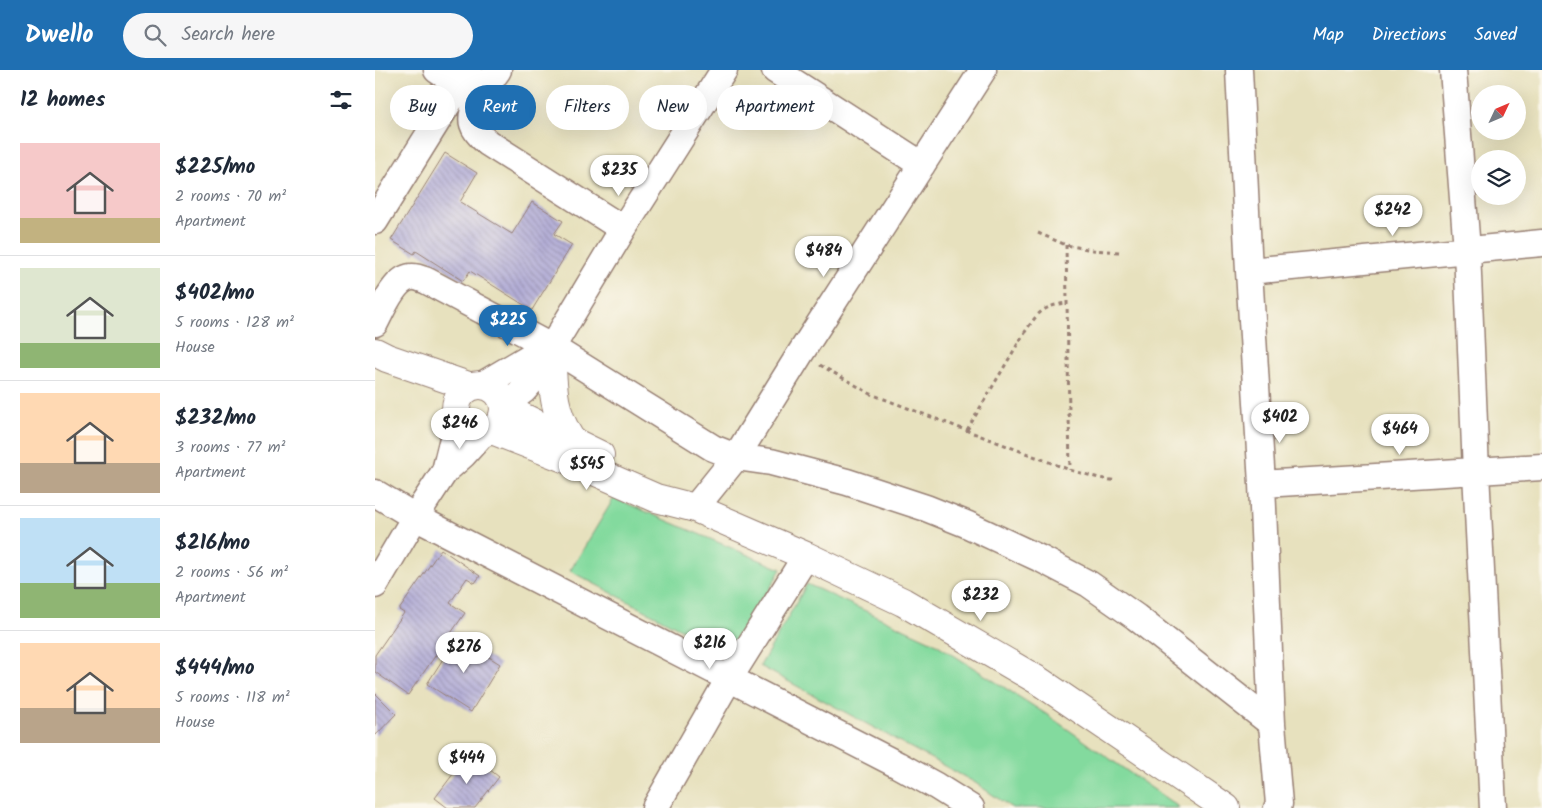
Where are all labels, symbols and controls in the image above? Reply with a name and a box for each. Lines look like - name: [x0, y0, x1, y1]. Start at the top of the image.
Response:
- search box: [123, 13, 473, 58]
- text: Dwello: [25, 16, 93, 55]
- text: Search here: [181, 20, 275, 50]
- icon: search: [141, 21, 169, 49]
- text: Map: [1312, 21, 1344, 50]
- text: Directions: [1372, 21, 1446, 50]
- text: Saved: [1474, 21, 1517, 50]
- text: 12 homes: [20, 84, 105, 117]
- chip: Buy: [390, 85, 455, 130]
- chip: Rent: [465, 85, 536, 130]
- chip: Filters: [546, 85, 629, 130]
- chip: New: [639, 85, 707, 130]
- chip: Apartment: [717, 85, 833, 130]
- north arrow: [1471, 85, 1526, 140]
- map controls: [1471, 85, 1526, 205]
- icon: filters: [327, 86, 355, 114]
- button: layers: [1471, 150, 1526, 205]
- text: $225/mo: [175, 151, 255, 184]
- pin: $235: [589, 154, 649, 197]
- text: $235: [601, 158, 637, 183]
- icon: home: [60, 163, 120, 223]
- text: 2 rooms · 70 m²: [175, 184, 286, 209]
- pin: $242: [1363, 194, 1423, 237]
- text: $242: [1375, 198, 1411, 223]
- text: Apartment: [175, 209, 246, 234]
- pin: $484: [794, 236, 854, 278]
- text: $484: [806, 239, 842, 264]
- text: $402/mo: [175, 277, 255, 310]
- icon: home: [60, 288, 120, 348]
- pin: $225: [478, 304, 538, 347]
- text: $225: [490, 308, 526, 333]
- text: 5 rooms · 128 m²: [175, 310, 294, 335]
- text: House: [175, 335, 215, 360]
- text: $232/mo: [175, 402, 256, 435]
- pin: $402: [1250, 402, 1310, 444]
- text: $402: [1262, 405, 1298, 430]
- pin: $246: [430, 408, 490, 450]
- text: $246: [442, 411, 478, 436]
- icon: home: [60, 413, 120, 473]
- pin: $464: [1370, 414, 1430, 456]
- text: $464: [1382, 417, 1418, 442]
- text: 3 rooms · 77 m²: [175, 435, 285, 460]
- pin: $545: [557, 448, 617, 491]
- text: $545: [570, 452, 604, 477]
- text: Apartment: [175, 460, 246, 485]
- text: $216/mo: [175, 527, 250, 560]
- icon: home: [60, 538, 120, 598]
- text: 2 rooms · 56 m²: [175, 560, 288, 585]
- pin: $232: [951, 580, 1011, 622]
- text: $232: [963, 583, 999, 608]
- text: Apartment: [175, 585, 246, 610]
- pin: $216: [680, 628, 740, 670]
- text: $216: [694, 631, 726, 656]
- pin: $276: [434, 632, 494, 674]
- text: $276: [446, 635, 482, 660]
- text: $444/mo: [175, 652, 254, 685]
- icon: home: [60, 663, 120, 723]
- text: 5 rooms · 118 m²: [175, 685, 290, 710]
- text: House: [175, 710, 215, 735]
- pin: $444: [437, 742, 497, 785]
- text: $444: [449, 746, 485, 771]

